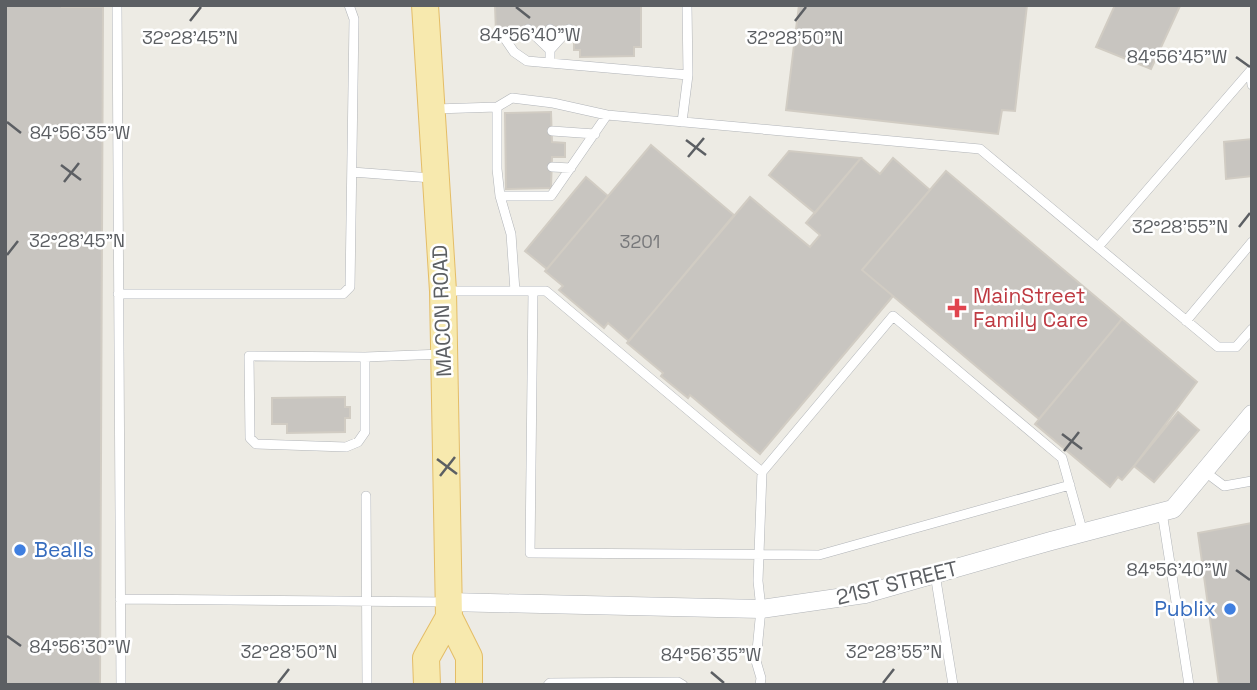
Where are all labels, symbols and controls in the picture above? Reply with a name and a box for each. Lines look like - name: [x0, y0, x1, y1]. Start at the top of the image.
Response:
- text: 84°56'40"W: [479, 23, 581, 46]
- text: 32°28'45"N: [142, 26, 238, 49]
- text: 32°28'50"N: [746, 26, 844, 49]
- text: 84°56'45"W: [1127, 45, 1227, 68]
- text: 84°56'35"W: [30, 121, 131, 144]
- text: 32°28'55"N: [1132, 215, 1228, 238]
- text: 32°28'45"N: [29, 229, 125, 252]
- house number: 3201: [620, 230, 660, 253]
- street label: MACON ROAD: [426, 244, 457, 378]
- place label: MainStreet Family Care: [973, 282, 1088, 333]
- marker: MainStreet Family Care: [947, 298, 967, 318]
- place label: Bealls: [34, 536, 94, 563]
- marker: Bealls: [12, 542, 28, 558]
- street label: 21ST STREET: [833, 554, 961, 611]
- text: 84°56'40"W: [1126, 558, 1228, 581]
- place label: Publix: [1154, 595, 1216, 622]
- marker: Publix: [1222, 601, 1238, 617]
- text: 84°56'30"W: [29, 635, 131, 658]
- text: 32°28'50"N: [240, 640, 338, 663]
- text: 32°28'55"N: [846, 640, 942, 663]
- text: 84°56'35"W: [661, 643, 762, 666]

